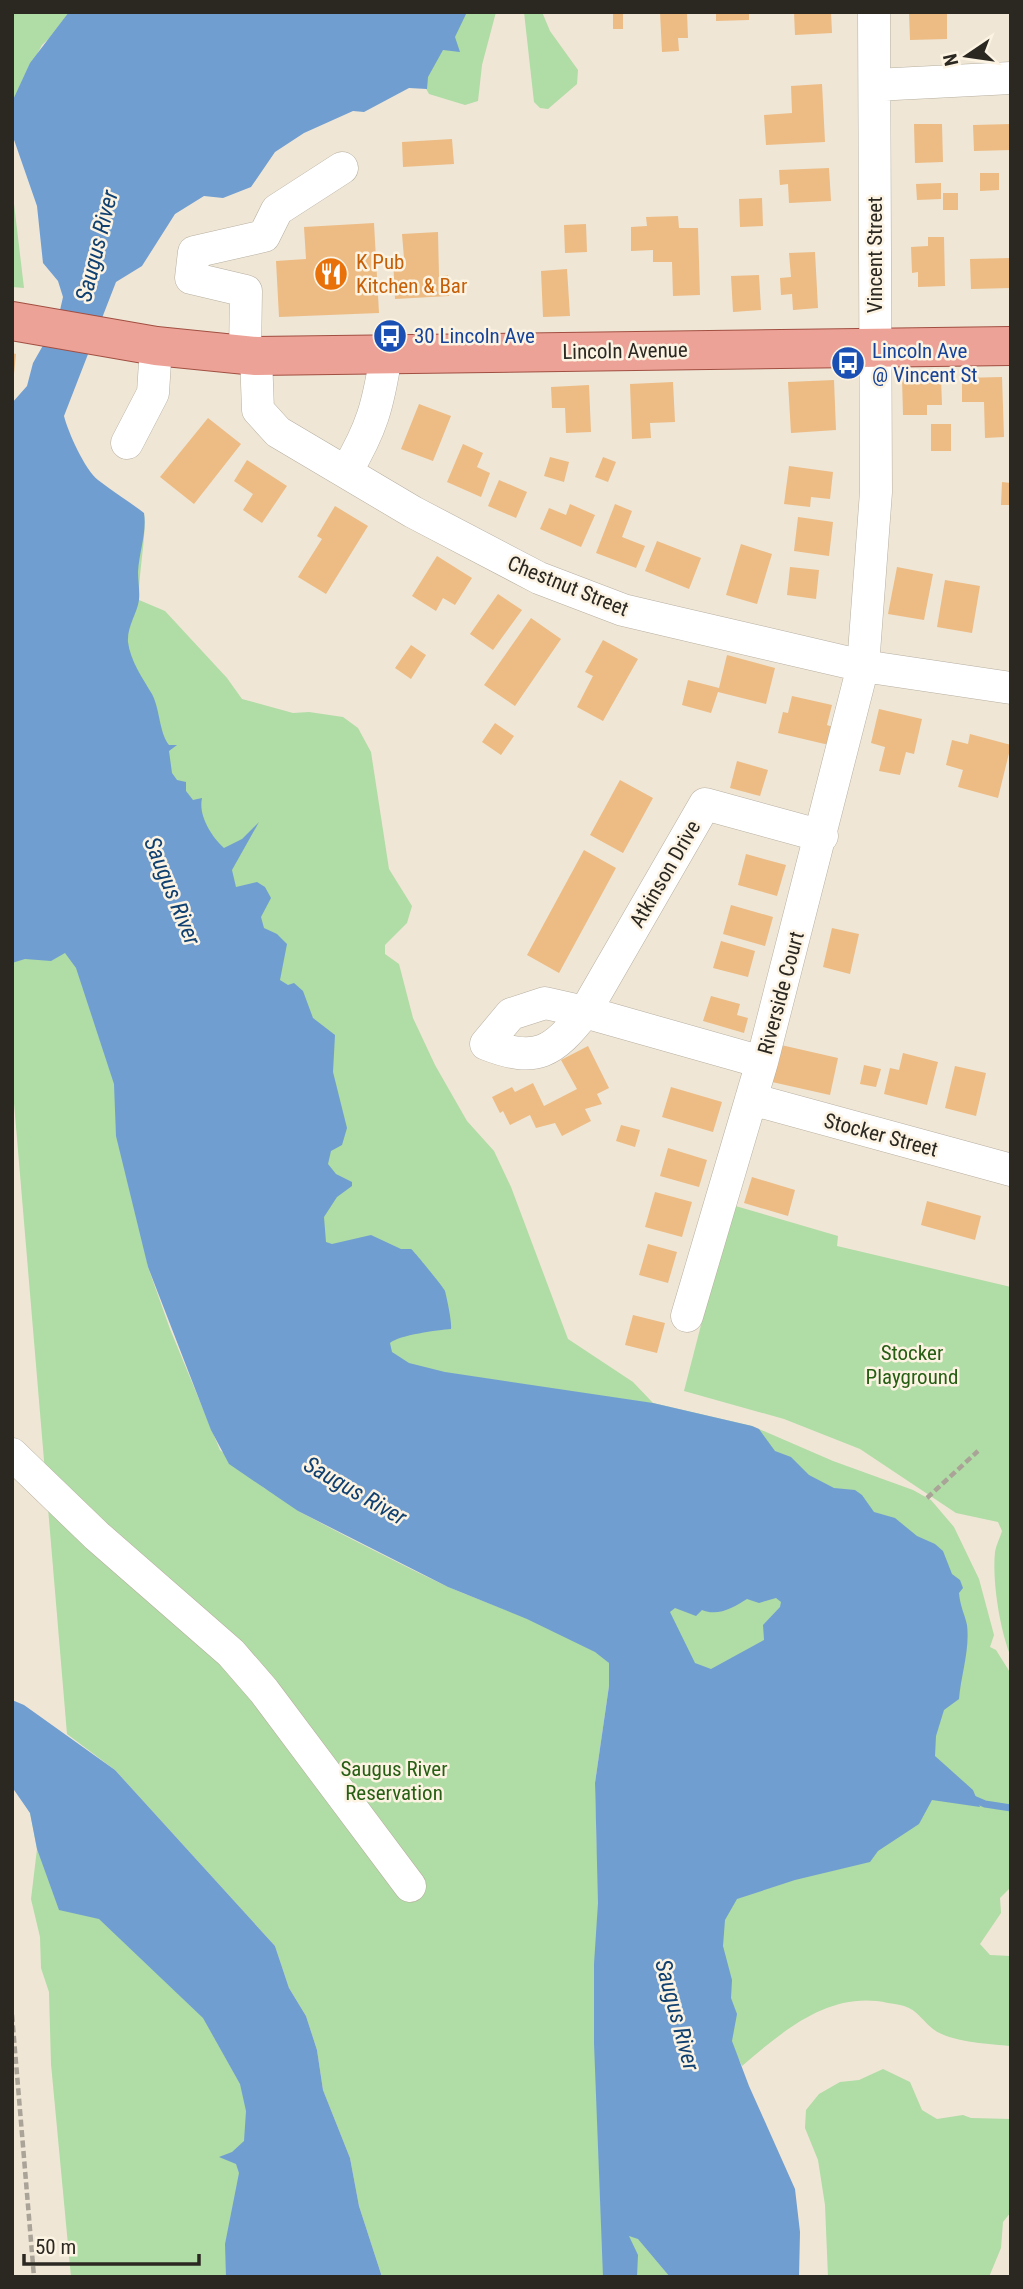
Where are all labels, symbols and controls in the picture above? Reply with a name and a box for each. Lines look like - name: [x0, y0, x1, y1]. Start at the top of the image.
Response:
- north arrow: [932, 21, 1002, 91]
- text: N: [938, 51, 963, 68]
- water label: Saugus River: [70, 186, 124, 304]
- street label: Vincent Street: [863, 197, 887, 313]
- place label: K Pub Kitchen & Bar: [356, 250, 467, 298]
- restaurant icon: K Pub Kitchen & Bar: [312, 255, 350, 293]
- bus stop icon: 30 Lincoln Ave: [371, 317, 409, 355]
- place label: 30 Lincoln Ave: [414, 324, 535, 348]
- street label: Lincoln Avenue: [562, 338, 688, 364]
- place label: Lincoln Ave @ Vincent St: [872, 339, 978, 387]
- bus stop icon: Lincoln Ave @ Vincent St: [829, 344, 867, 382]
- street label: Chestnut Street: [504, 551, 632, 621]
- street label: Atkinson Drive: [625, 816, 705, 932]
- water label: Saugus River: [138, 833, 206, 950]
- street label: Riverside Court: [753, 929, 809, 1057]
- street label: Stocker Street: [822, 1108, 940, 1162]
- park label: Stocker Playground: [866, 1341, 958, 1389]
- water label: Saugus River: [299, 1451, 412, 1532]
- park label: Saugus River Reservation: [340, 1757, 448, 1805]
- water label: Saugus River: [649, 1957, 705, 2075]
- scale bar: [24, 2222, 200, 2266]
- text: 50 m: [35, 2235, 76, 2259]

